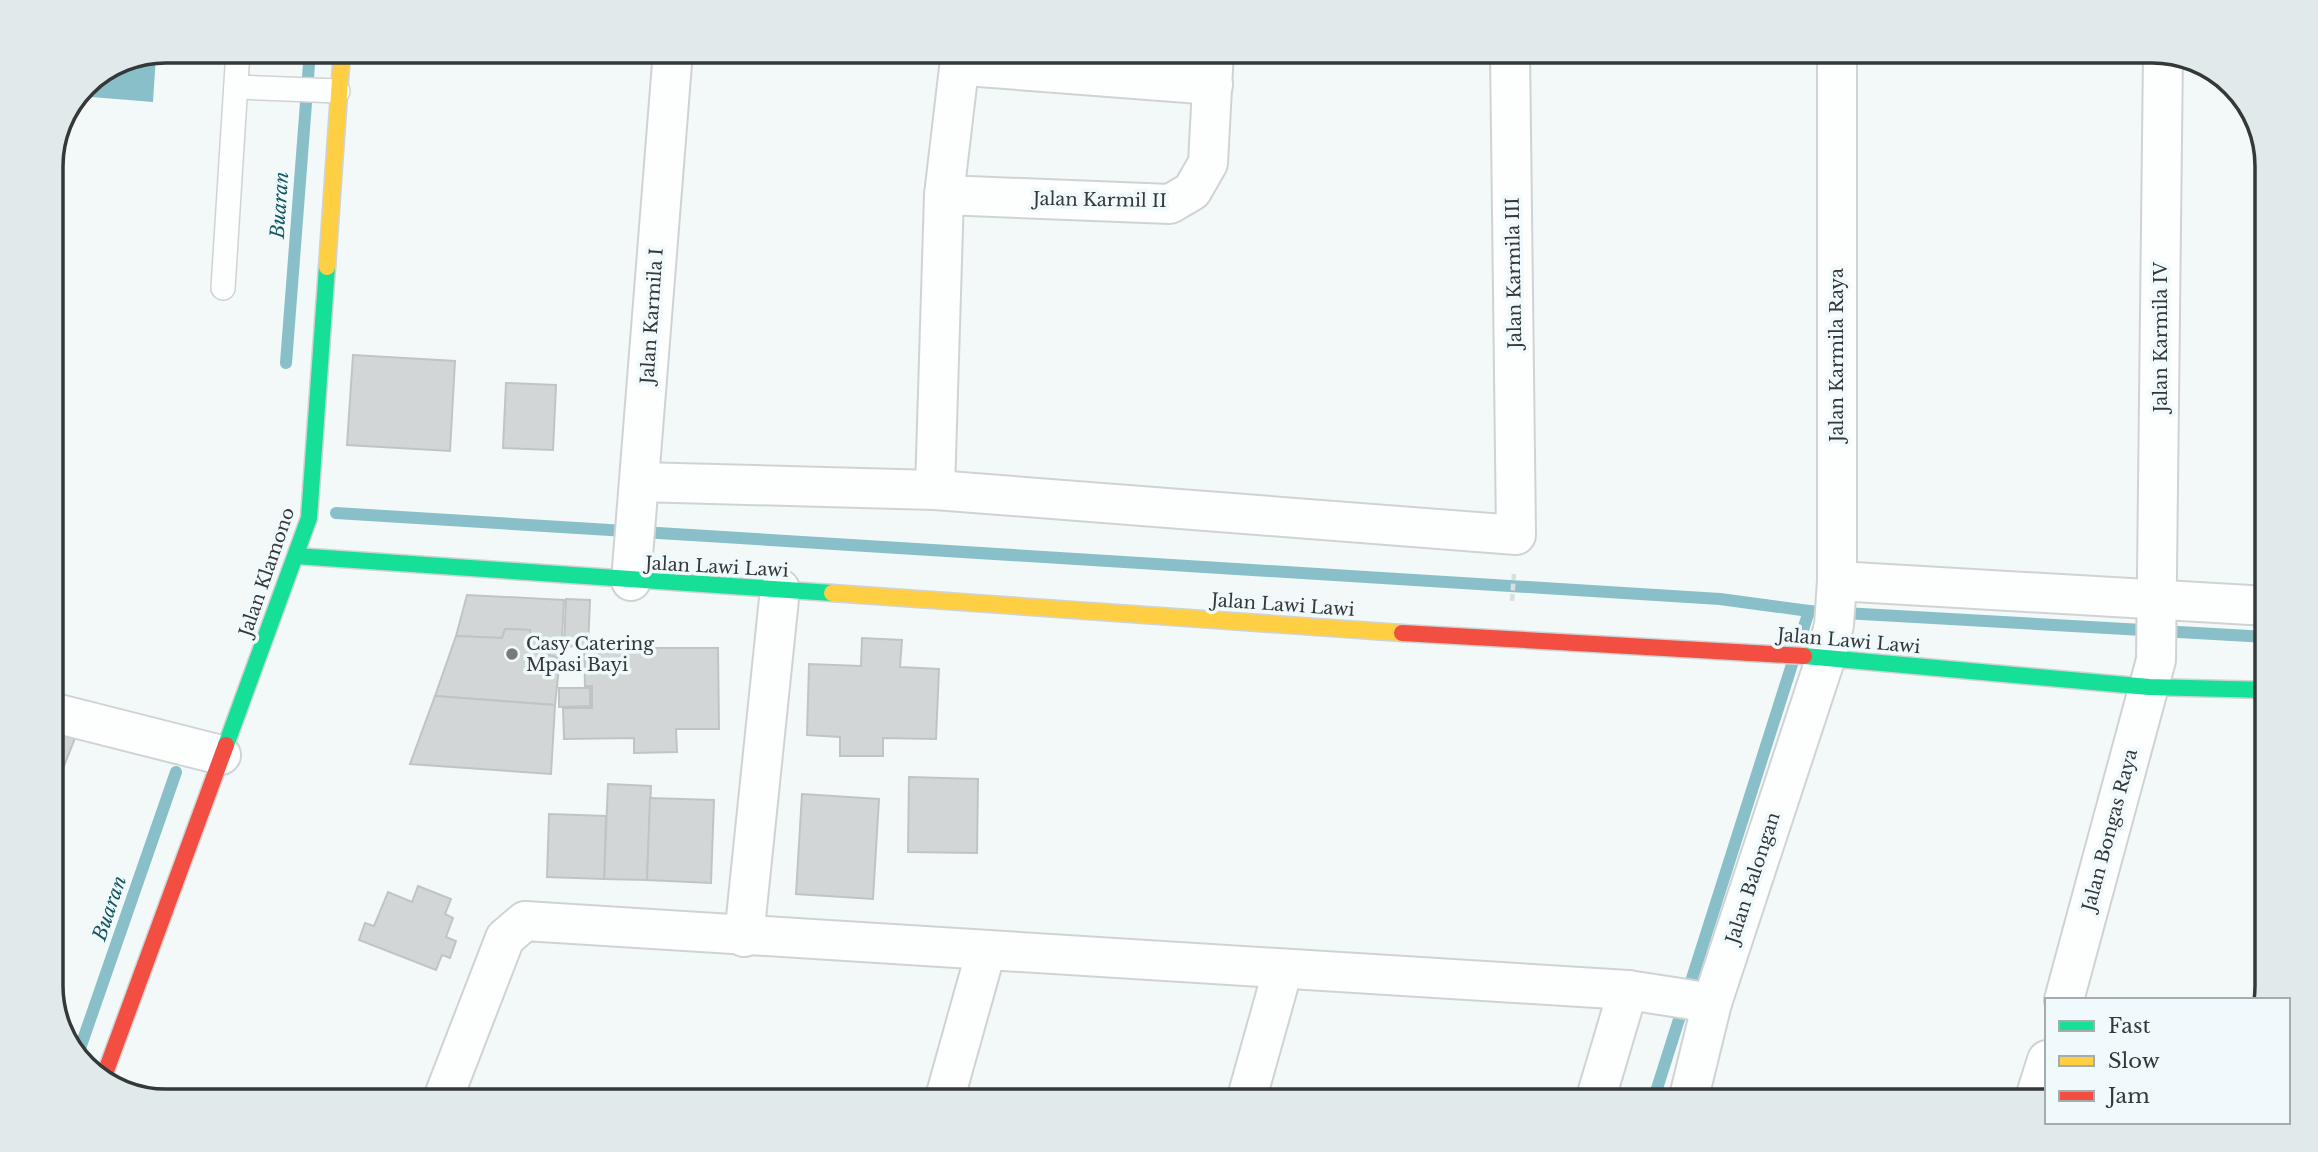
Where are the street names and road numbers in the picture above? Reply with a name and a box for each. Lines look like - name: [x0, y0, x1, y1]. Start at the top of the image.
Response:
- street label: Jalan Karmil II: [1031, 188, 1167, 212]
- street label: Jalan Karmila III: [1502, 197, 1526, 351]
- street label: Jalan Karmila I: [636, 247, 668, 387]
- street label: Jalan Karmila IV: [2150, 261, 2172, 414]
- street label: Jalan Karmila Raya: [1826, 268, 1848, 444]
- street label: Jalan Klamono: [234, 505, 299, 641]
- street label: Jalan Lawi Lawi: [643, 552, 789, 582]
- street label: Jalan Lawi Lawi: [1209, 589, 1355, 621]
- street label: Jalan Lawi Lawi: [1775, 624, 1921, 658]
- street label: Jalan Bongas Raya: [2077, 746, 2142, 915]
- street label: Jalan Balongan: [1721, 810, 1785, 948]

